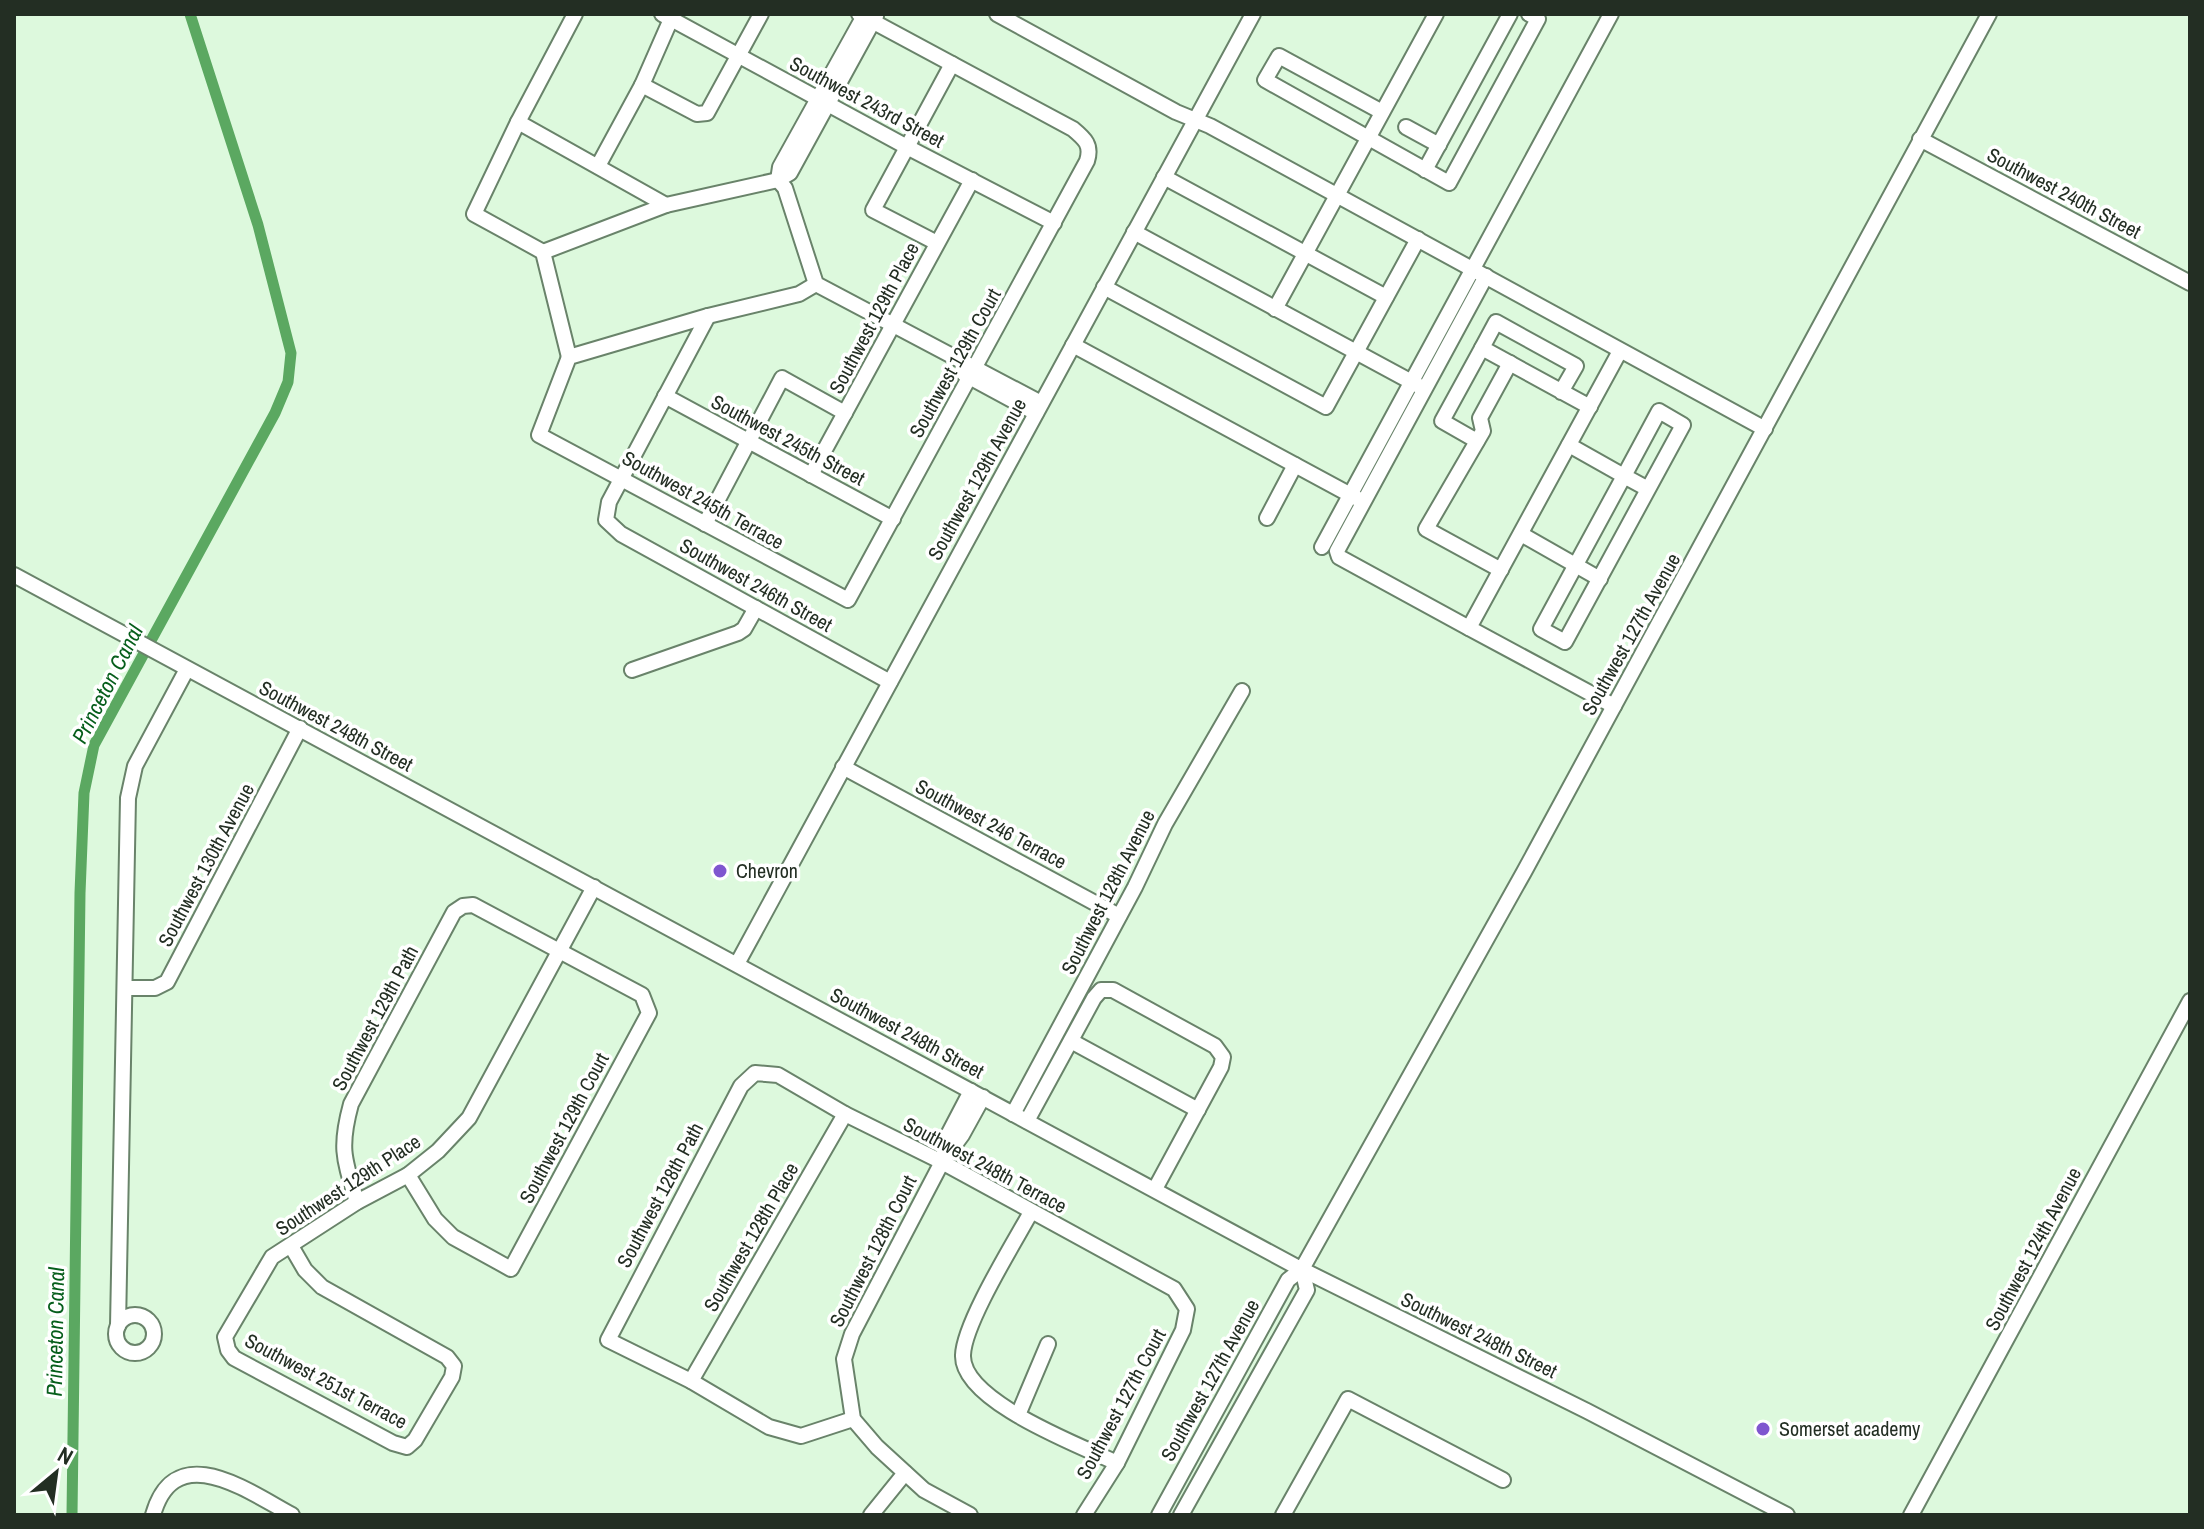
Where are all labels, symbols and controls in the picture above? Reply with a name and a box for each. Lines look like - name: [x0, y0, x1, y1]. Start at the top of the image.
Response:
- street label: Southwest 243rd Street: [785, 49, 950, 154]
- street label: Southwest 240th Street: [1983, 141, 2146, 245]
- street label: Southwest 129th Place: [822, 237, 925, 398]
- street label: Southwest 129th Court: [902, 283, 1007, 442]
- street label: Southwest 245th Street: [707, 388, 870, 492]
- street label: Southwest 129th Avenue: [921, 393, 1032, 565]
- street label: Southwest 245th Terrace: [617, 444, 789, 555]
- street label: Southwest 246th Street: [675, 531, 838, 638]
- street label: Southwest 127th Avenue: [1575, 548, 1686, 720]
- water label: Princeton Canal: [64, 619, 150, 748]
- street label: Southwest 248th Street: [255, 674, 418, 778]
- street label: Southwest 246 Terrace: [911, 772, 1072, 875]
- street label: Southwest 130th Avenue: [151, 778, 260, 951]
- street label: Southwest 128th Avenue: [1054, 805, 1161, 979]
- place label: Chevron: [736, 857, 798, 884]
- marker: Chevron: [711, 862, 729, 880]
- street label: Southwest 129th Path: [325, 941, 424, 1095]
- street label: Southwest 248th Street: [826, 981, 989, 1085]
- street label: Southwest 129th Court: [512, 1047, 615, 1208]
- street label: Southwest 248th Terrace: [899, 1110, 1072, 1219]
- street label: Southwest 128th Path: [610, 1118, 709, 1272]
- street label: Southwest 129th Place: [270, 1128, 425, 1242]
- street label: Southwest 128th Place: [697, 1157, 804, 1316]
- street label: Southwest 124th Avenue: [1978, 1162, 2087, 1335]
- street label: Southwest 128th Court: [823, 1170, 923, 1331]
- water label: Princeton Canal: [39, 1266, 71, 1397]
- street label: Southwest 248th Street: [1397, 1285, 1562, 1384]
- street label: Southwest 127th Avenue: [1154, 1294, 1265, 1466]
- street label: Southwest 127th Court: [1069, 1323, 1172, 1484]
- street label: Southwest 251st Terrace: [240, 1326, 412, 1435]
- place label: Somerset academy: [1779, 1415, 1921, 1442]
- marker: Somerset academy: [1754, 1420, 1772, 1438]
- north arrow: [16, 1433, 96, 1513]
- text: N: [53, 1439, 79, 1472]

